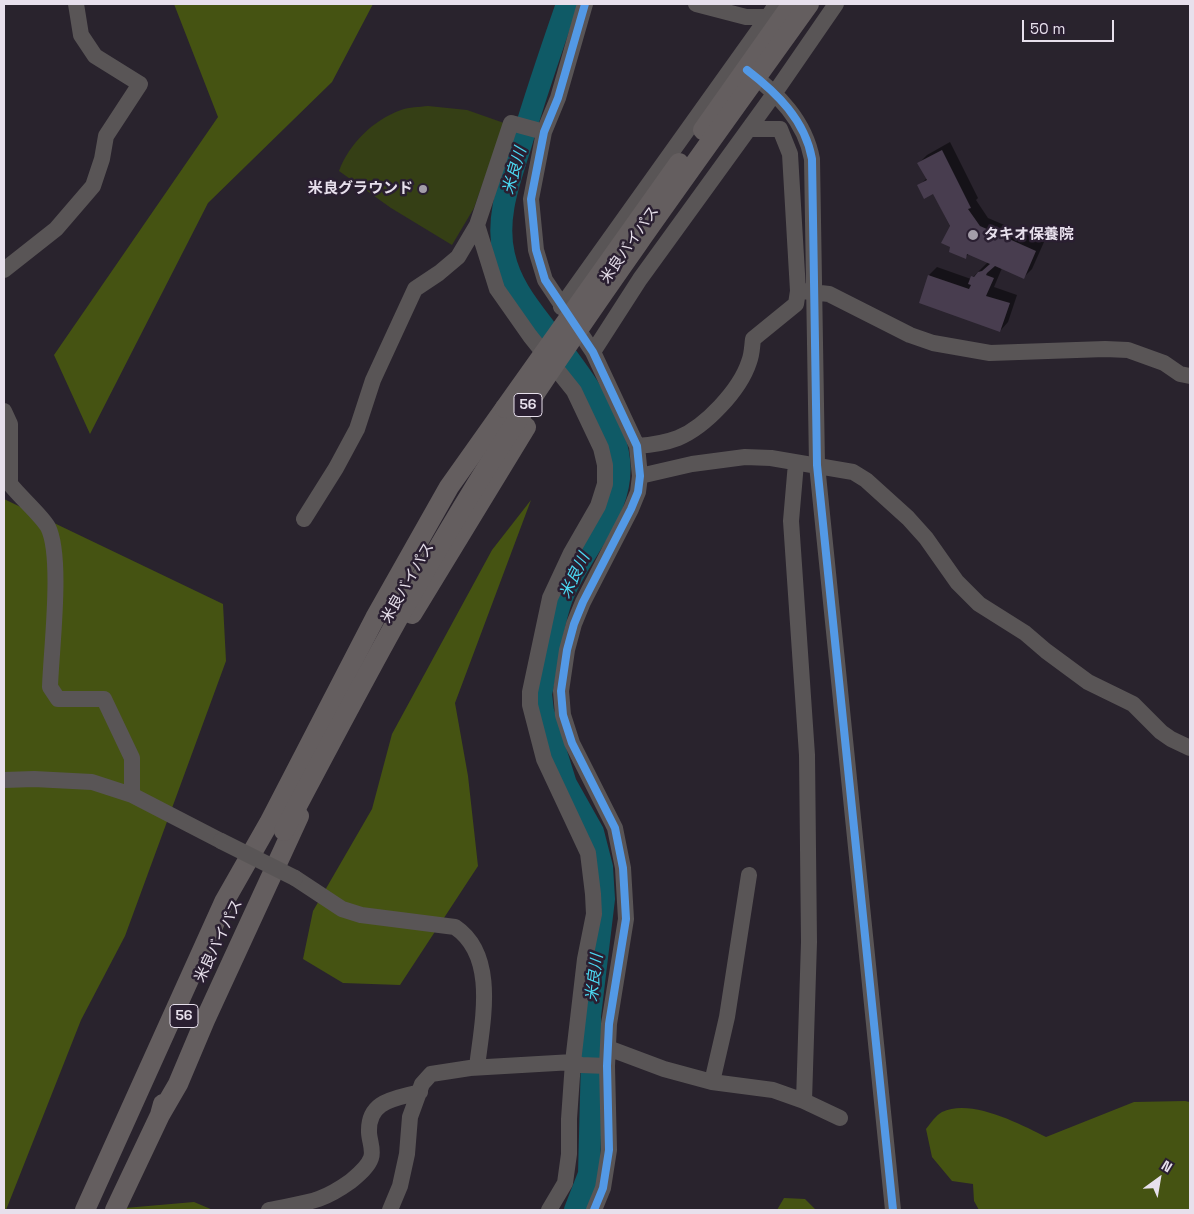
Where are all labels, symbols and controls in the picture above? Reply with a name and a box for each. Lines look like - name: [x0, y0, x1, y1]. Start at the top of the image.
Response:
- scale bar: [1024, 10, 1116, 42]
- text: 50 m: [1030, 19, 1065, 38]
- water label: 米良川: [499, 145, 531, 197]
- place label: 米良グラウンド: [308, 180, 413, 198]
- marker: 米良グラウンド: [417, 183, 429, 195]
- street label: 米良バイパス: [597, 203, 663, 287]
- place label: タキオ保養院: [984, 226, 1074, 244]
- marker: タキオ保養院: [966, 228, 980, 242]
- road number: 56: [514, 394, 542, 416]
- street label: 米良バイパス: [378, 540, 438, 626]
- water label: 米良川: [556, 550, 594, 602]
- street label: 米良バイパス: [191, 897, 247, 985]
- water label: 米良川: [583, 953, 607, 1003]
- road number: 56: [170, 1004, 198, 1028]
- north arrow: [1134, 1154, 1184, 1204]
- text: N: [1158, 1156, 1176, 1176]

